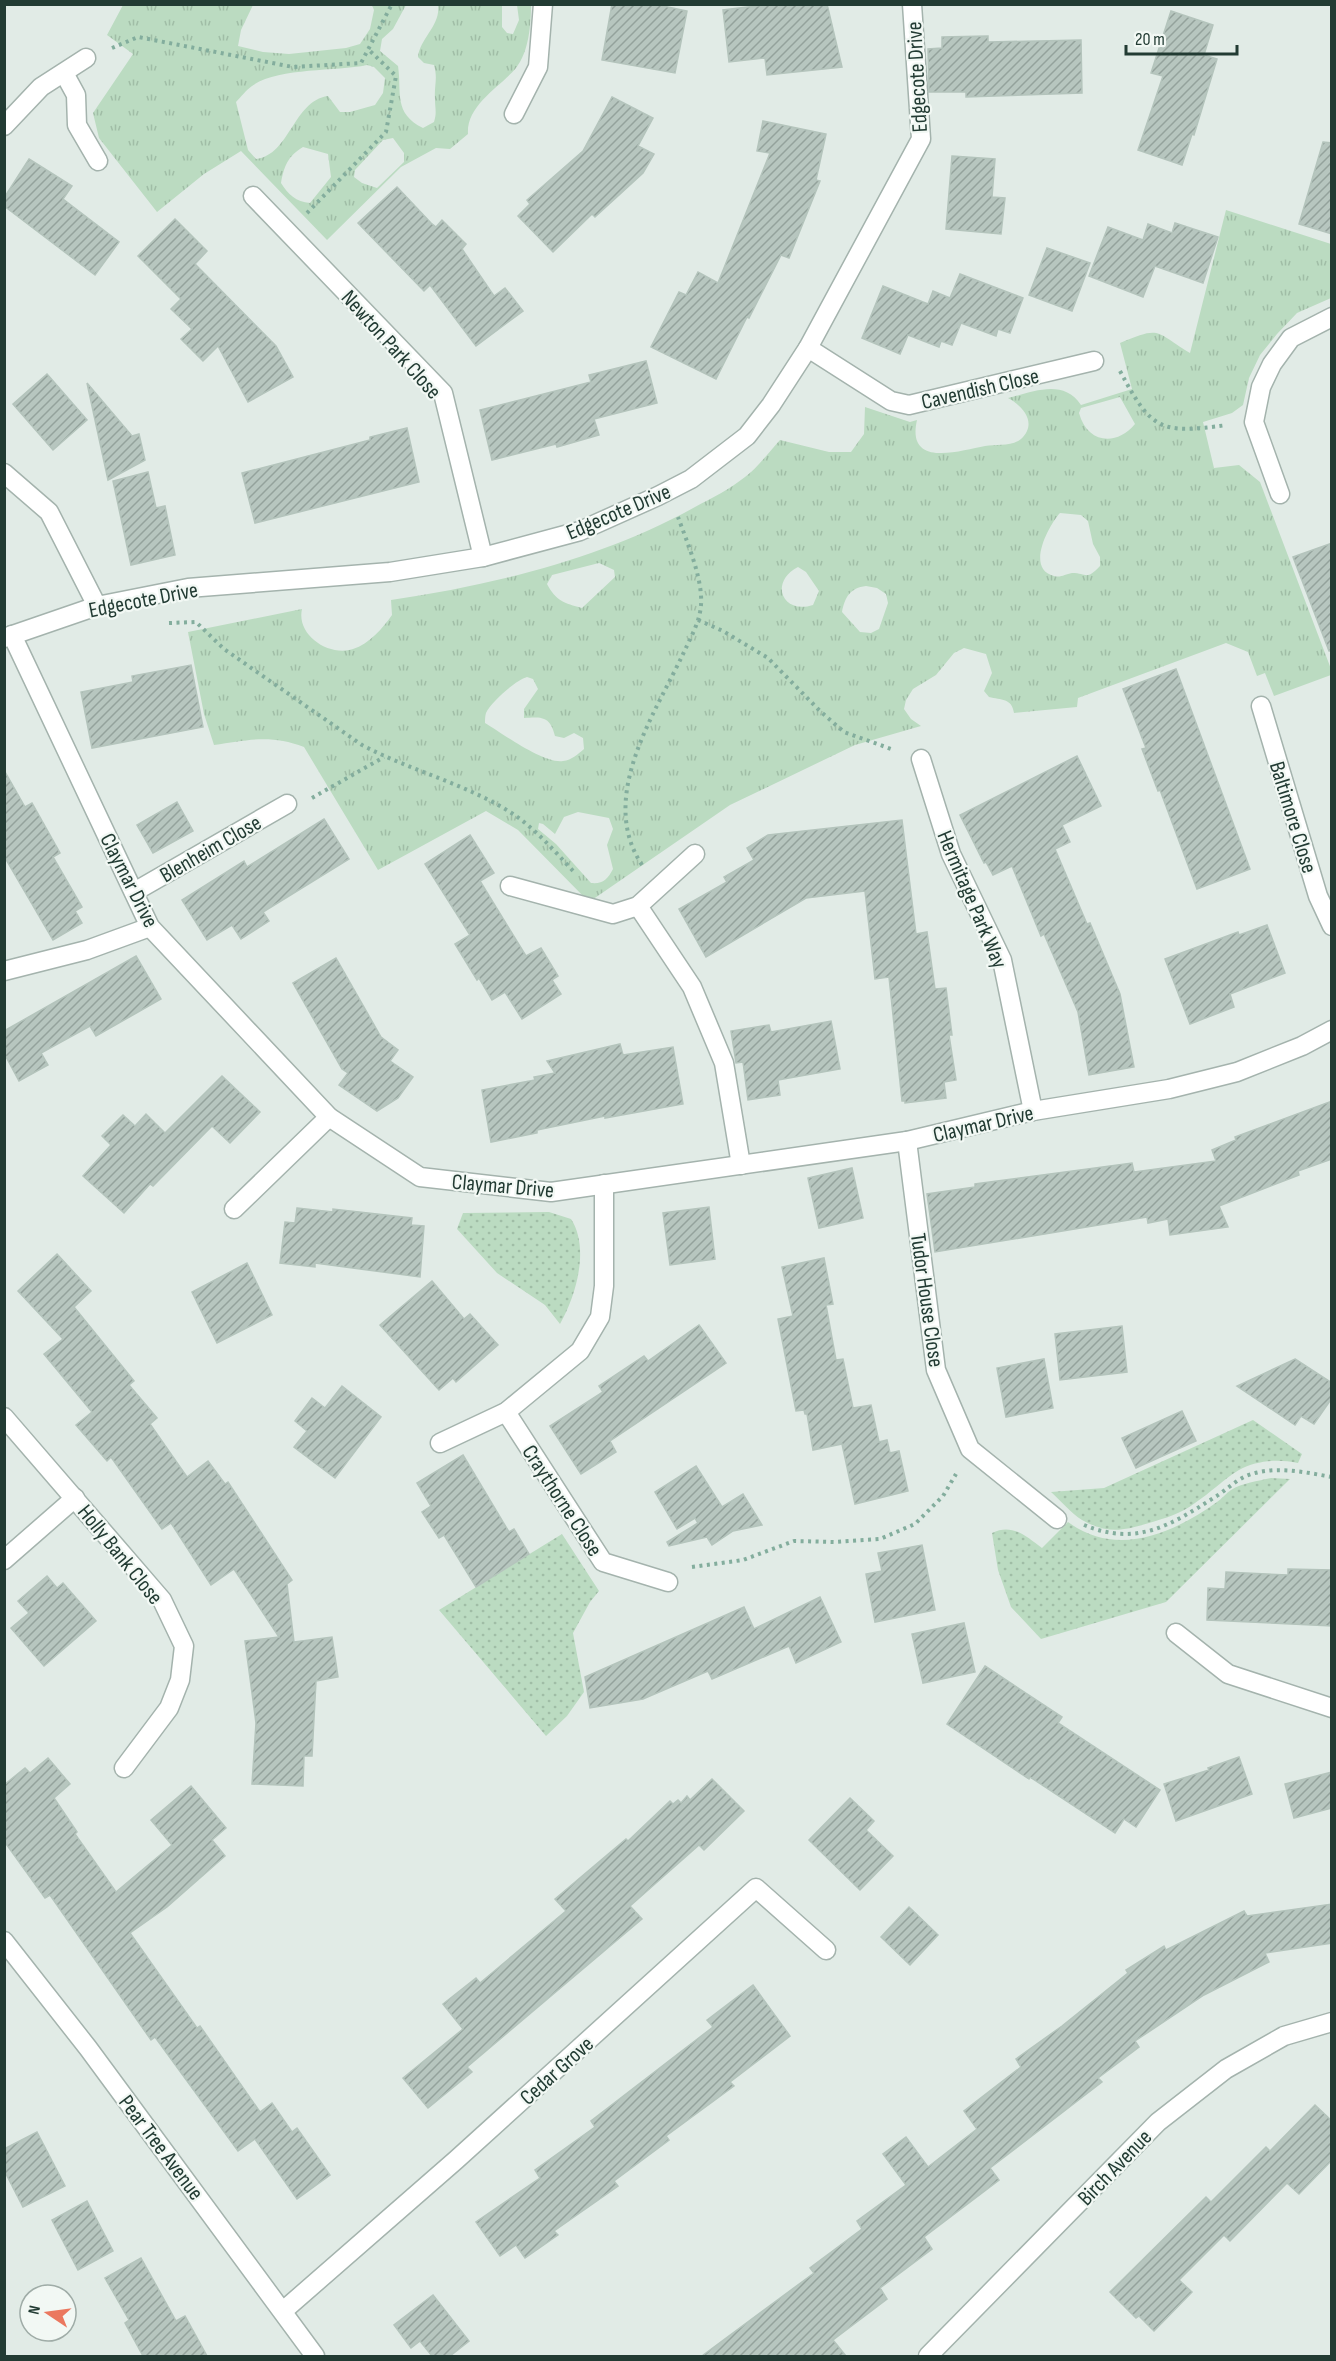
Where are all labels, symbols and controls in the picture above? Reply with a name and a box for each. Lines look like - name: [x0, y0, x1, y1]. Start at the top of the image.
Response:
- scale bar: [1126, 18, 1237, 56]
- street label: Edgecote Drive: [901, 21, 934, 133]
- text: 20 m: [1135, 29, 1165, 50]
- street label: Newton Park Close: [335, 285, 447, 405]
- street label: Cavendish Close: [919, 363, 1042, 416]
- street label: Edgecote Drive: [562, 478, 675, 546]
- street label: Edgecote Drive: [86, 577, 200, 624]
- street label: Baltimore Close: [1263, 758, 1322, 877]
- street label: Blenheim Close: [155, 809, 266, 889]
- street label: Hermitage Park Way: [930, 827, 1013, 973]
- street label: Claymar Drive: [93, 829, 164, 932]
- street label: Claymar Drive: [930, 1100, 1036, 1149]
- street label: Claymar Drive: [451, 1169, 555, 1204]
- street label: Tudor House Close: [904, 1231, 949, 1369]
- street label: Craythorne Close: [516, 1440, 608, 1562]
- street label: Holly Bank Close: [71, 1500, 168, 1610]
- street label: Cedar Grove: [515, 2031, 599, 2111]
- street label: Pear Tree Avenue: [113, 2090, 209, 2206]
- street label: Birch Avenue: [1072, 2124, 1158, 2212]
- north arrow: [18, 2283, 78, 2343]
- text: N: [25, 2304, 45, 2316]

